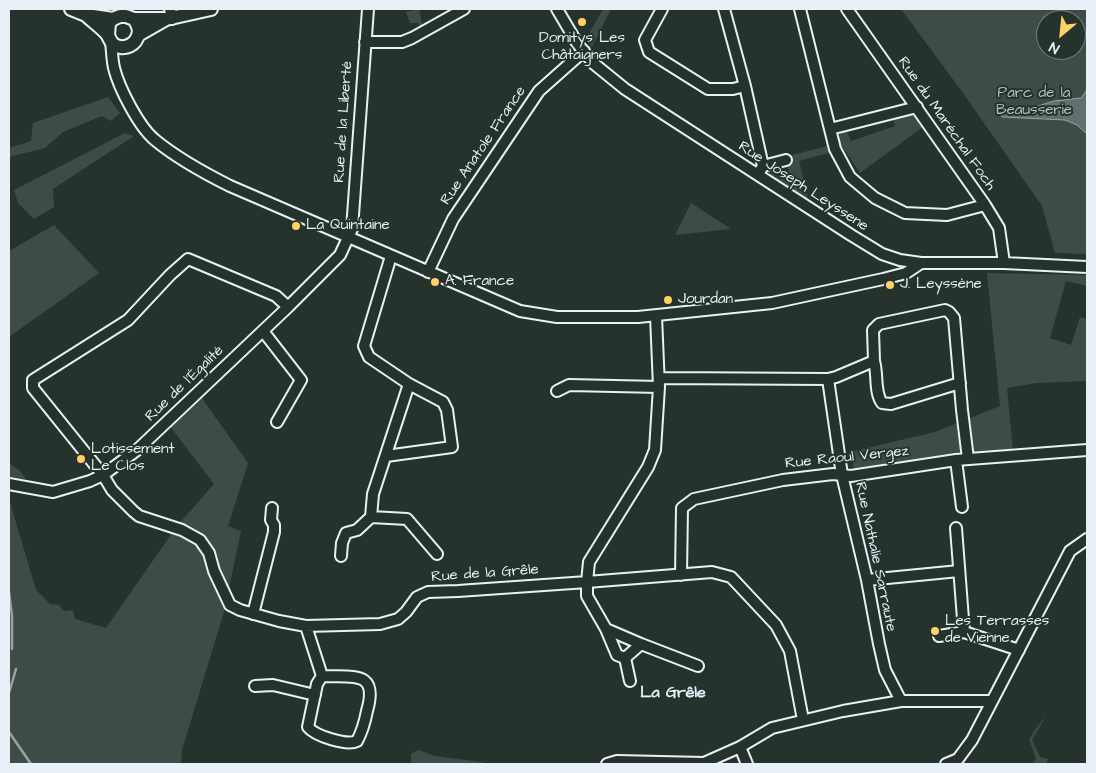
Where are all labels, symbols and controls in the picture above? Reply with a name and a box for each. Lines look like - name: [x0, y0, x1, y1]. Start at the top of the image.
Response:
- north arrow: [1036, 10, 1086, 60]
- marker: Domitys Les Châtaigners: [576, 16, 588, 28]
- place label: Domitys Les Châtaigners: [539, 30, 625, 65]
- text: N: [1046, 36, 1063, 58]
- street label: Rue du Maréchal Foch: [893, 54, 999, 194]
- street label: Rue de la Liberté: [331, 61, 357, 183]
- street label: Rue Anatole France: [438, 83, 530, 209]
- park label: Parc de la Beausserie: [996, 85, 1072, 120]
- street label: Rue Joseph Leyssene: [734, 138, 872, 236]
- place label: La Quintaine: [306, 217, 390, 235]
- marker: La Quintaine: [290, 220, 302, 232]
- place label: A. France: [445, 273, 514, 291]
- marker: A. France: [429, 276, 441, 288]
- place label: J. Leyssène: [900, 276, 982, 294]
- marker: J. Leyssène: [884, 279, 896, 291]
- place label: Jourdan: [678, 291, 733, 309]
- marker: Jourdan: [662, 294, 674, 306]
- street label: Rue de l'Égalité: [142, 342, 228, 426]
- place label: Lotissement Le Clos: [91, 441, 175, 476]
- street label: Rue Raoul Vergez: [784, 443, 910, 473]
- marker: Lotissement Le Clos: [75, 453, 87, 465]
- street label: Rue Nathalie Sarraute: [850, 480, 900, 634]
- street label: Rue de la Grêle: [431, 561, 539, 587]
- place label: Les Terrasses de Vienne: [945, 613, 1049, 648]
- marker: Les Terrasses de Vienne: [929, 625, 941, 637]
- district label: La Grêle: [640, 684, 706, 704]

